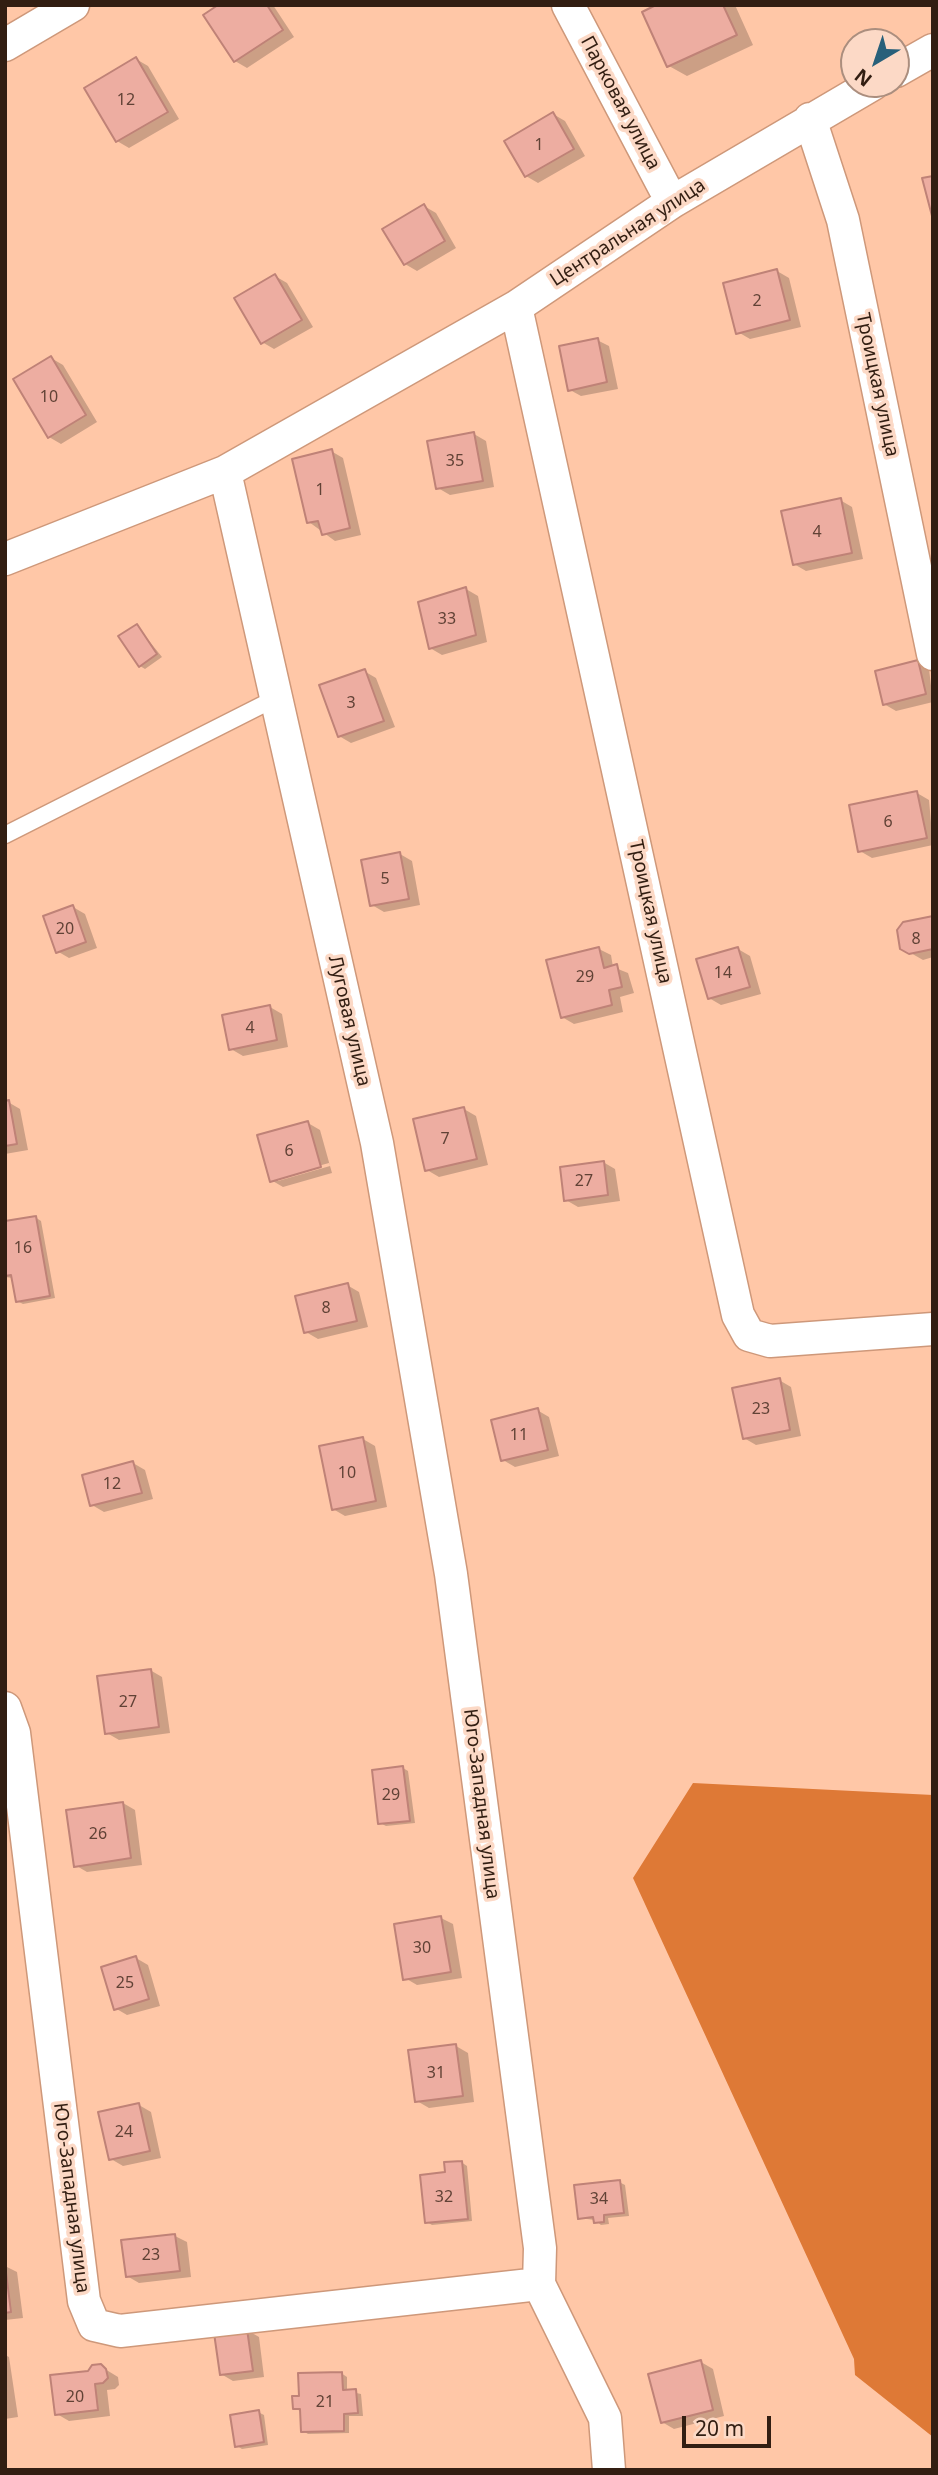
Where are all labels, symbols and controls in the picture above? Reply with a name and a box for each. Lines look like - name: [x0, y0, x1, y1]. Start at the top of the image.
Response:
- north arrow: [840, 28, 910, 98]
- street label: Парковая улица: [575, 32, 665, 174]
- text: N: [849, 63, 877, 93]
- house number: 12: [117, 90, 135, 110]
- house number: 1: [534, 135, 544, 155]
- street label: Центральная улица: [546, 174, 710, 292]
- house number: 2: [752, 291, 762, 311]
- street label: Троицкая улица: [851, 311, 903, 459]
- house number: 10: [40, 387, 58, 407]
- house number: 35: [446, 451, 464, 471]
- house number: 1: [315, 480, 325, 500]
- house number: 4: [812, 522, 822, 542]
- house number: 33: [438, 609, 456, 629]
- house number: 3: [346, 693, 356, 713]
- house number: 6: [883, 812, 893, 832]
- street label: Троицкая улица: [624, 838, 676, 986]
- house number: 5: [380, 869, 390, 889]
- house number: 20: [56, 919, 74, 939]
- house number: 8: [911, 929, 921, 949]
- street label: Луговая улица: [323, 953, 375, 1089]
- house number: 14: [714, 963, 732, 983]
- house number: 29: [576, 967, 594, 987]
- house number: 4: [245, 1018, 255, 1038]
- house number: 7: [440, 1129, 450, 1149]
- house number: 6: [284, 1141, 294, 1161]
- house number: 27: [575, 1171, 593, 1191]
- house number: 16: [14, 1238, 32, 1258]
- house number: 8: [321, 1298, 331, 1318]
- house number: 23: [752, 1399, 770, 1419]
- house number: 11: [510, 1425, 528, 1445]
- house number: 10: [338, 1463, 356, 1483]
- house number: 12: [103, 1474, 121, 1494]
- house number: 27: [119, 1692, 137, 1712]
- street label: Юго-Западная улица: [458, 1707, 504, 1901]
- house number: 29: [382, 1785, 400, 1805]
- house number: 26: [89, 1824, 107, 1844]
- house number: 30: [413, 1938, 431, 1958]
- house number: 25: [116, 1973, 134, 1993]
- house number: 31: [427, 2063, 445, 2083]
- street label: Юго-Западная улица: [48, 2101, 94, 2295]
- house number: 24: [115, 2122, 133, 2142]
- house number: 32: [435, 2187, 453, 2207]
- house number: 34: [590, 2189, 608, 2209]
- house number: 23: [142, 2245, 160, 2265]
- house number: 20: [66, 2387, 84, 2407]
- house number: 21: [316, 2392, 334, 2412]
- scale bar: [686, 2402, 775, 2446]
- text: 20 m: [695, 2414, 744, 2442]

